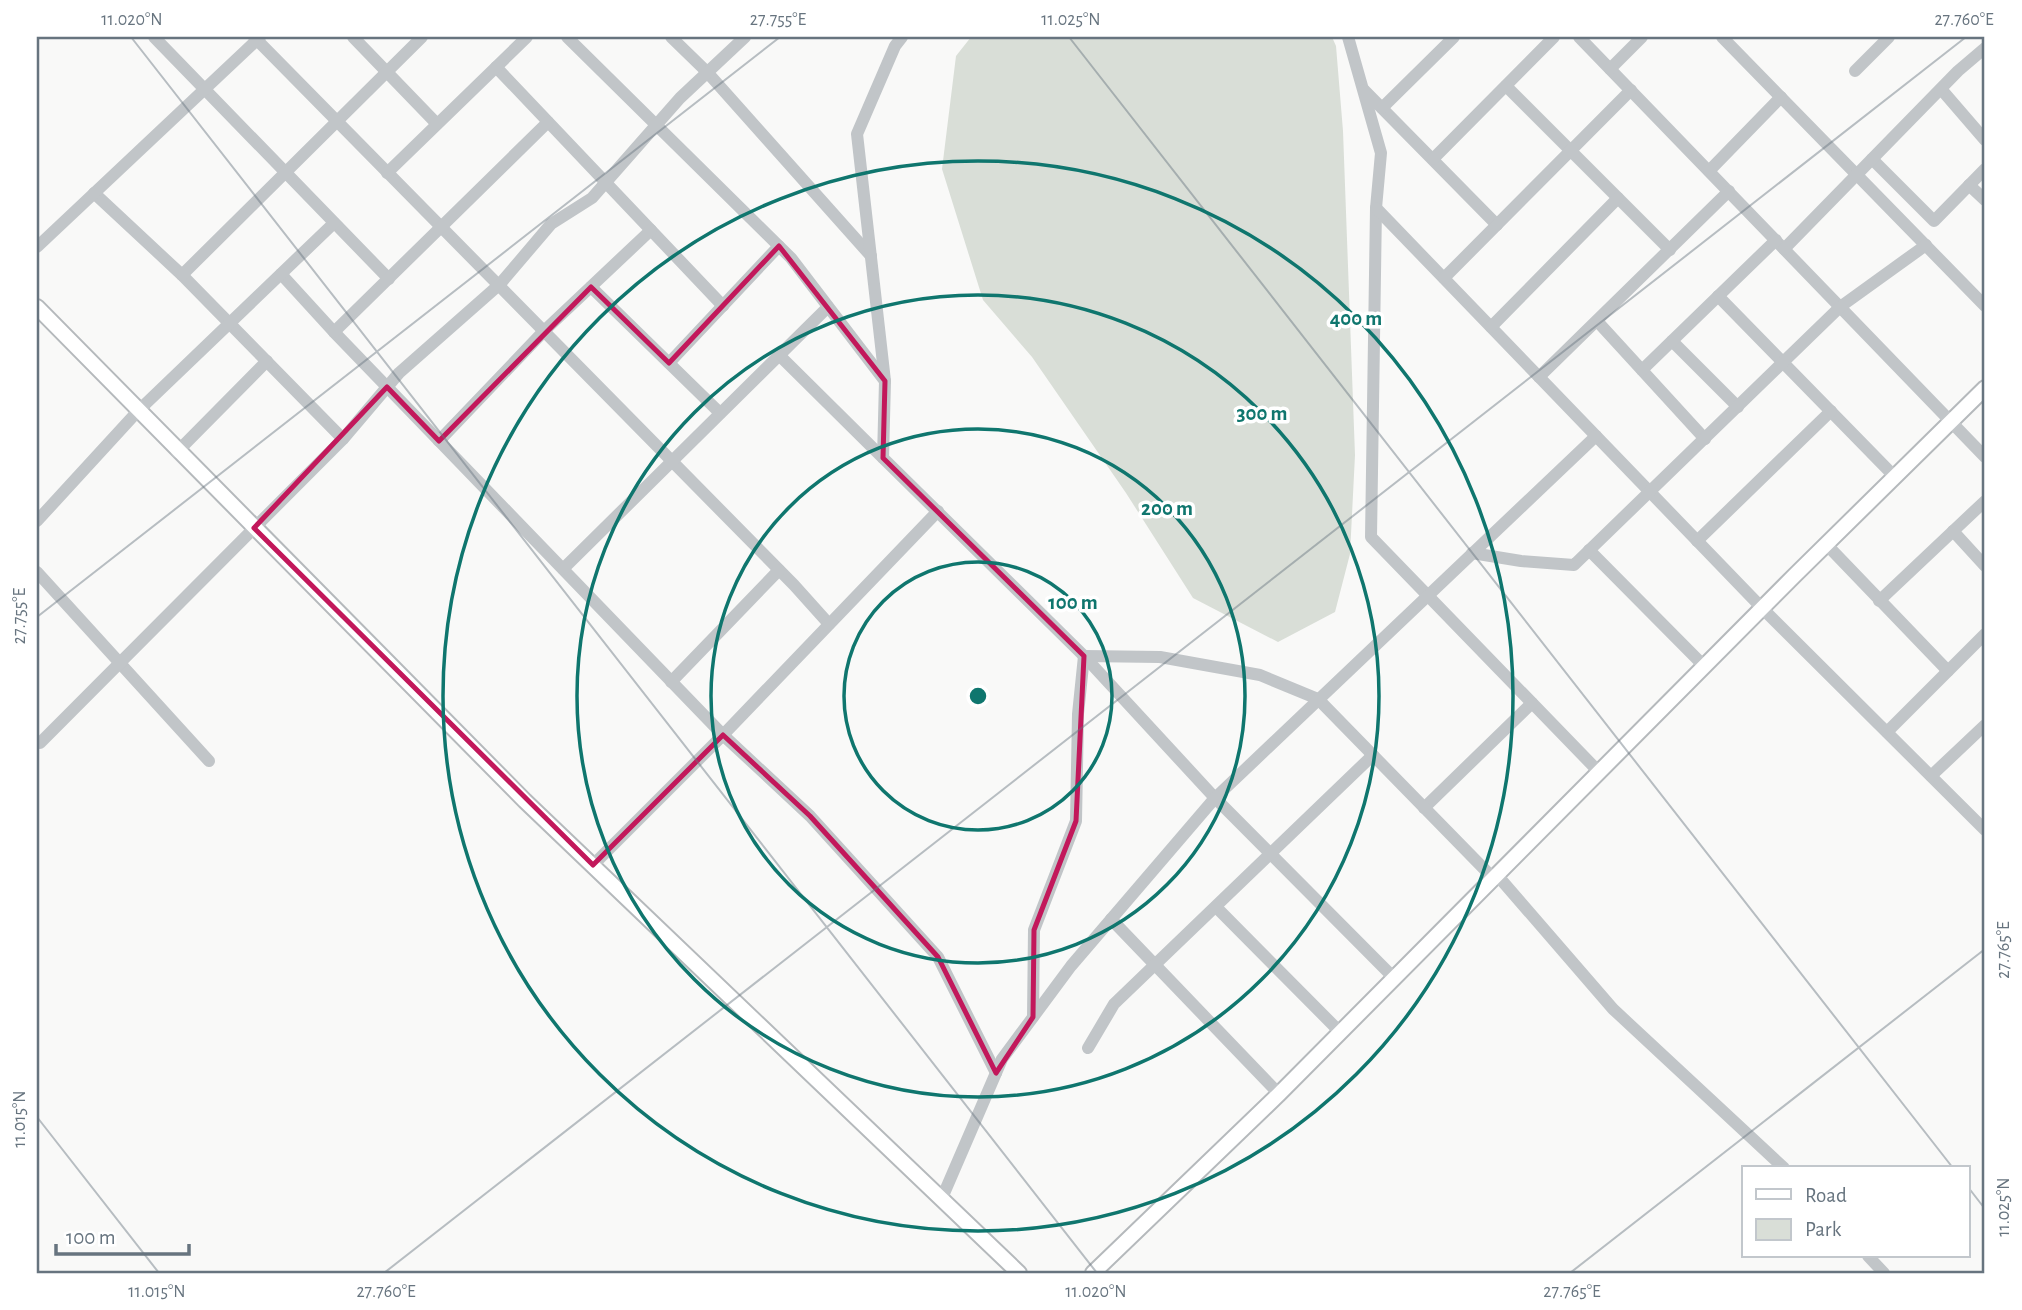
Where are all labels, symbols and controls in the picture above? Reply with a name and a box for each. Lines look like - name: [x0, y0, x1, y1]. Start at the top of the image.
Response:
- text: 11.020°N: [101, 11, 163, 29]
- text: 27.755°E: [750, 11, 806, 29]
- text: 11.025°N: [1041, 11, 1101, 29]
- text: 27.760°E: [1934, 11, 1994, 29]
- text: 400 m: [1330, 308, 1382, 329]
- text: 300 m: [1236, 403, 1288, 424]
- text: 200 m: [1141, 498, 1193, 519]
- text: 27.755°E: [11, 588, 29, 644]
- text: 100 m: [1048, 592, 1098, 613]
- centre of rings: [966, 684, 990, 708]
- text: 27.765°E: [1995, 921, 2013, 979]
- text: 11.015°N: [11, 1090, 29, 1148]
- legend: [1742, 1166, 1969, 1258]
- text: 11.025°N: [1995, 1177, 2013, 1237]
- text: Road: [1805, 1185, 1847, 1206]
- scale bar: [56, 1212, 189, 1256]
- text: Park: [1805, 1219, 1842, 1240]
- text: 100 m: [66, 1227, 116, 1248]
- text: 11.015°N: [128, 1283, 186, 1301]
- text: 27.760°E: [356, 1283, 416, 1301]
- text: 11.020°N: [1065, 1283, 1127, 1301]
- text: 27.765°E: [1543, 1283, 1601, 1301]

